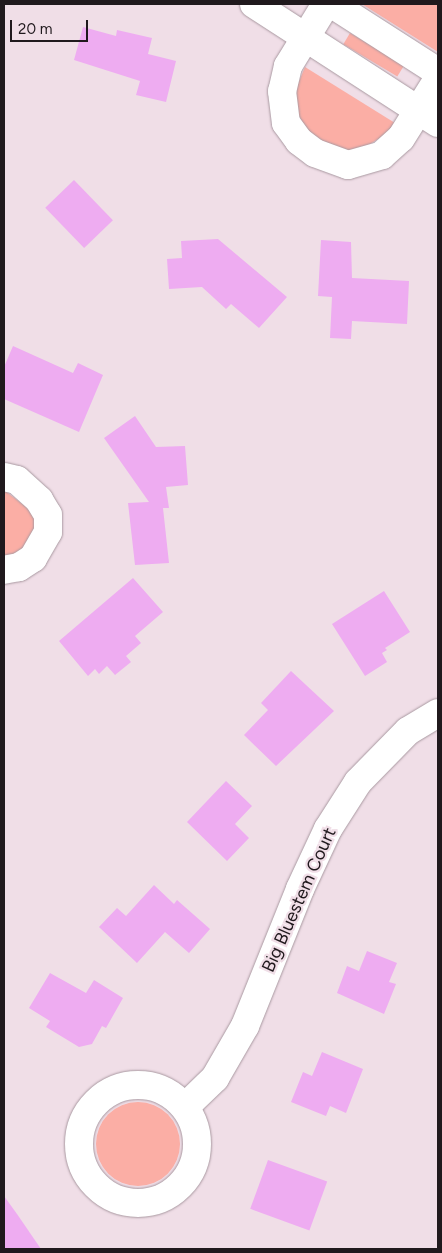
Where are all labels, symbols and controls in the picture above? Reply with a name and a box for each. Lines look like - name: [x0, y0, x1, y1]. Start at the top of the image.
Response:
- scale bar: [12, 10, 90, 42]
- text: 20 m: [18, 20, 52, 38]
- street label: Big Bluestem Court: [257, 824, 341, 976]

